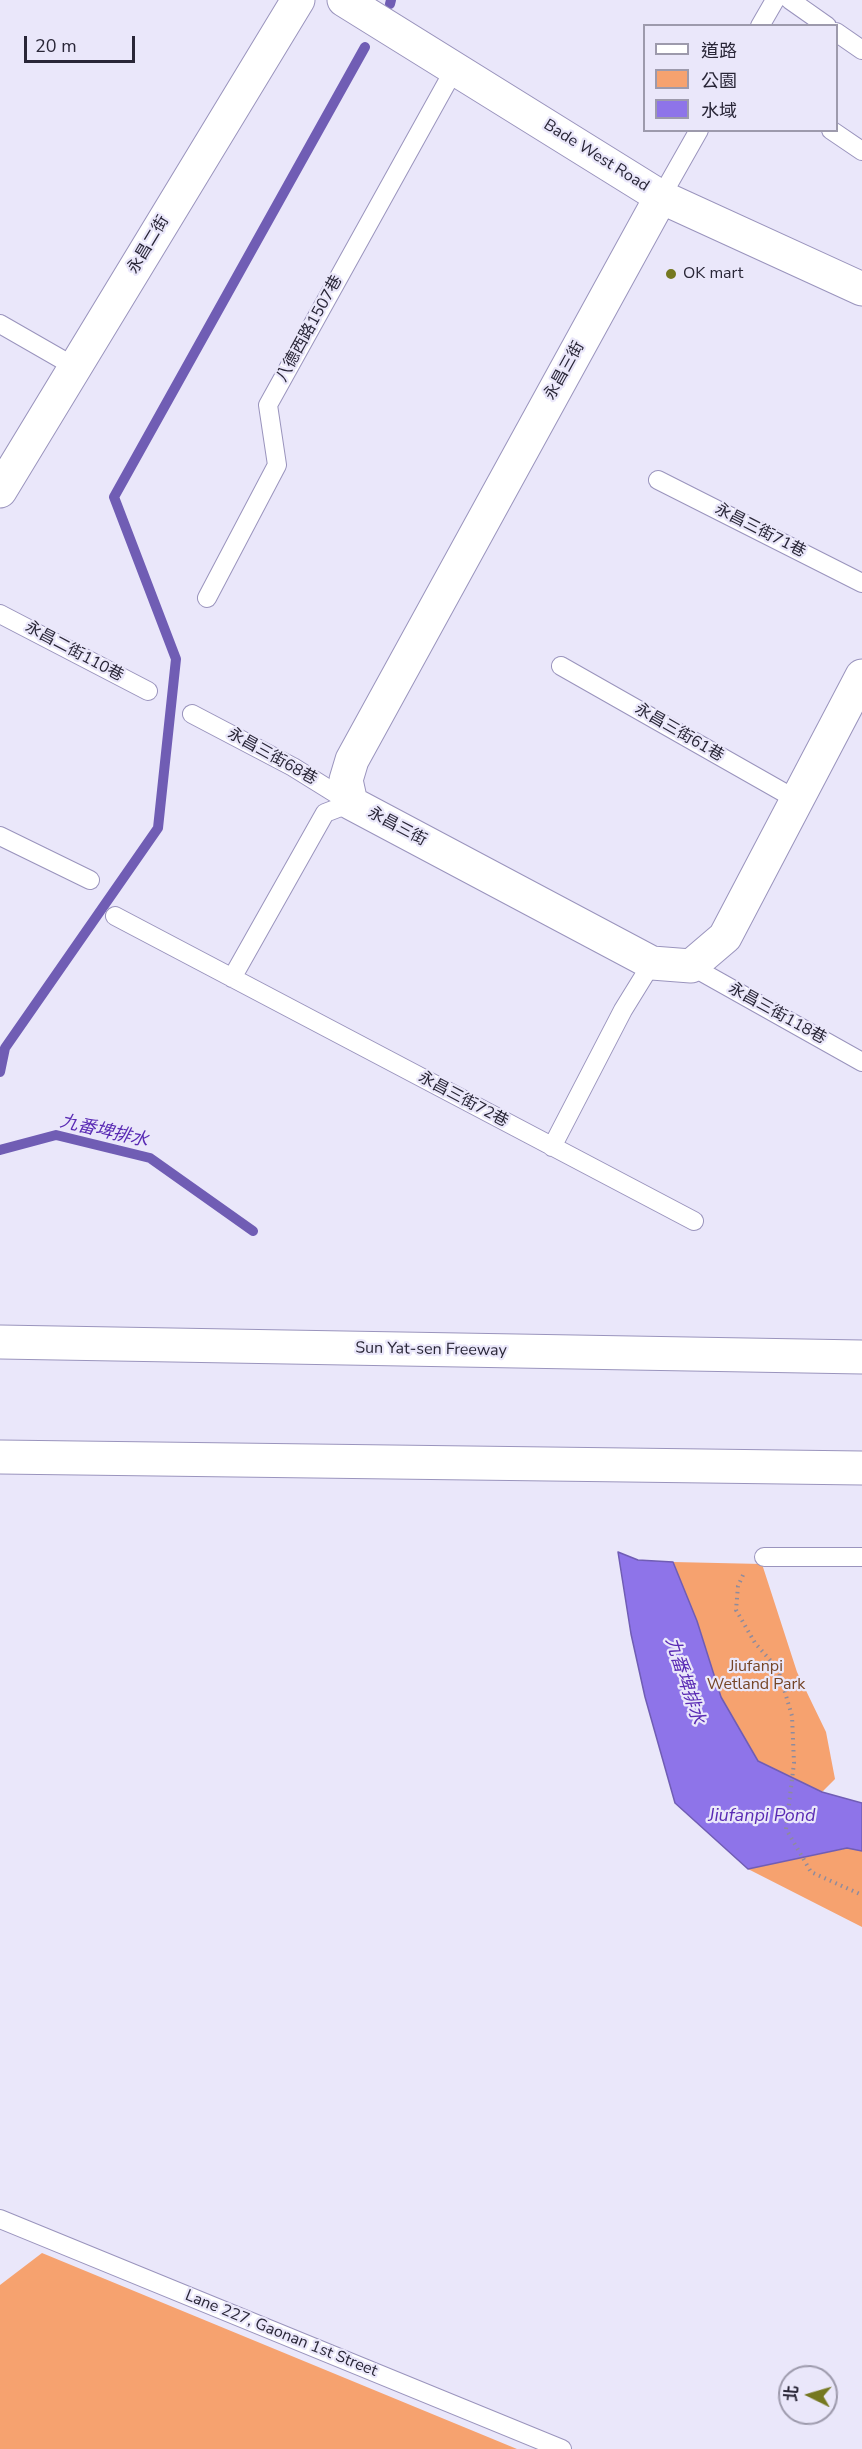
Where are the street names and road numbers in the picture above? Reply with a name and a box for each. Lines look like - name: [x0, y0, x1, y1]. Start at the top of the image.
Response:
- street label: Bade West Road: [540, 116, 652, 196]
- street label: 永昌二街: [124, 213, 174, 277]
- street label: 八德西路1507巷: [273, 273, 347, 385]
- street label: 永昌三街: [541, 338, 589, 404]
- street label: 永昌三街71巷: [711, 500, 809, 562]
- street label: 永昌二街110巷: [21, 618, 127, 686]
- street label: 永昌三街61巷: [631, 700, 727, 766]
- street label: 永昌三街68巷: [224, 725, 320, 789]
- street label: 永昌三街: [364, 804, 430, 850]
- street label: 永昌三街118巷: [725, 979, 829, 1049]
- street label: 永昌三街72巷: [415, 1068, 511, 1132]
- street label: Sun Yat-sen Freeway: [355, 1339, 507, 1361]
- street label: Lane 227, Gaonan 1st Street: [182, 2287, 380, 2381]

